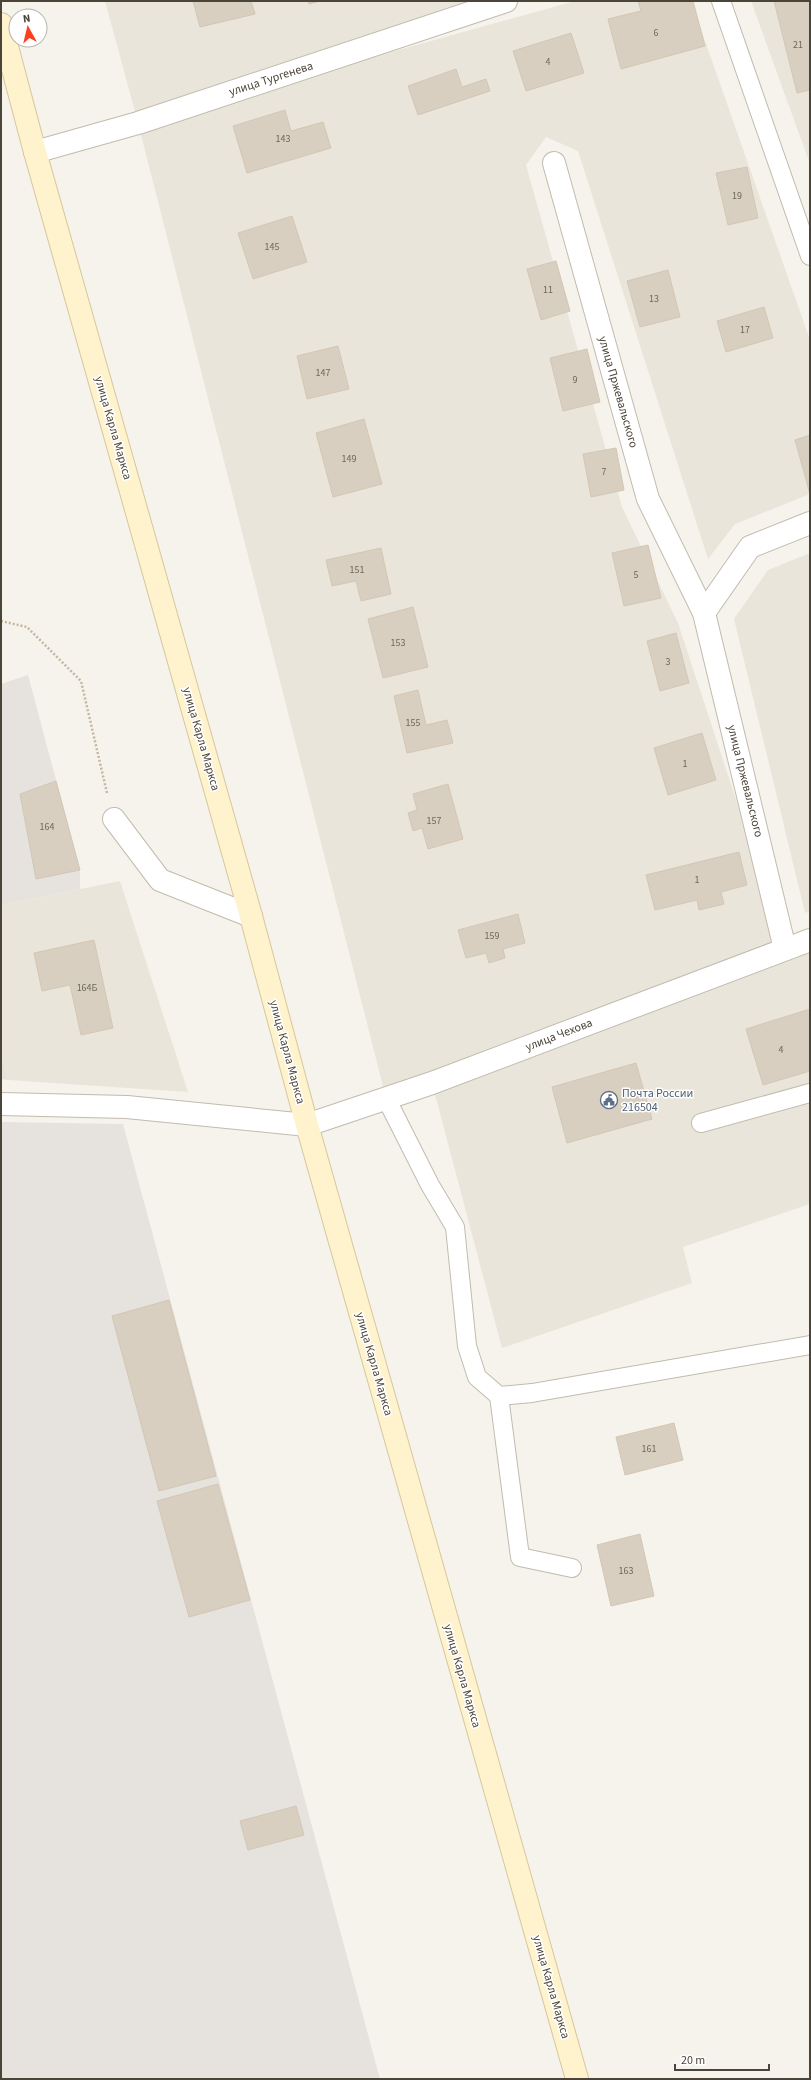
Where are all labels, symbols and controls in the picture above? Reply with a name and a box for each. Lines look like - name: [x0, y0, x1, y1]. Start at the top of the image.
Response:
- north arrow: [8, 8, 48, 48]
- text: N: [22, 11, 31, 27]
- house number: 6: [654, 26, 659, 40]
- house number: 21: [793, 38, 803, 52]
- house number: 4: [546, 55, 551, 69]
- street label: улица Тургенева: [227, 57, 315, 101]
- house number: 143: [276, 132, 290, 146]
- house number: 19: [732, 189, 742, 203]
- house number: 145: [265, 240, 279, 254]
- house number: 11: [543, 283, 553, 297]
- house number: 13: [649, 292, 659, 306]
- house number: 17: [740, 323, 750, 337]
- street label: улица Пржевальского: [594, 334, 642, 450]
- house number: 147: [316, 366, 330, 380]
- house number: 9: [573, 373, 578, 387]
- street label: улица Карла Маркса: [90, 374, 136, 482]
- house number: 149: [342, 452, 356, 466]
- house number: 7: [602, 465, 607, 479]
- house number: 151: [350, 563, 364, 577]
- house number: 5: [634, 568, 639, 582]
- house number: 153: [391, 636, 405, 650]
- house number: 3: [666, 655, 671, 669]
- street label: улица Карла Маркса: [178, 685, 224, 793]
- house number: 155: [406, 716, 420, 730]
- street label: улица Пржевальского: [723, 723, 767, 839]
- house number: 1: [683, 757, 688, 771]
- house number: 157: [427, 814, 441, 828]
- house number: 164: [40, 820, 54, 834]
- house number: 1: [695, 873, 700, 887]
- house number: 159: [485, 929, 499, 943]
- house number: 164Б: [77, 981, 98, 995]
- street label: улица Карла Маркса: [265, 998, 309, 1106]
- street label: улица Чехова: [523, 1014, 595, 1056]
- house number: 4: [779, 1043, 784, 1057]
- place label: Почта России 216504: [622, 1085, 693, 1116]
- public building icon: Почта России 216504: [599, 1090, 619, 1110]
- street label: улица Карла Маркса: [351, 1310, 397, 1418]
- house number: 161: [642, 1442, 656, 1456]
- house number: 163: [619, 1564, 633, 1578]
- street label: улица Карла Маркса: [439, 1622, 485, 1730]
- street label: улица Карла Маркса: [528, 1933, 574, 2041]
- scale bar: [675, 2046, 769, 2072]
- text: 20 m: [681, 2052, 705, 2069]

